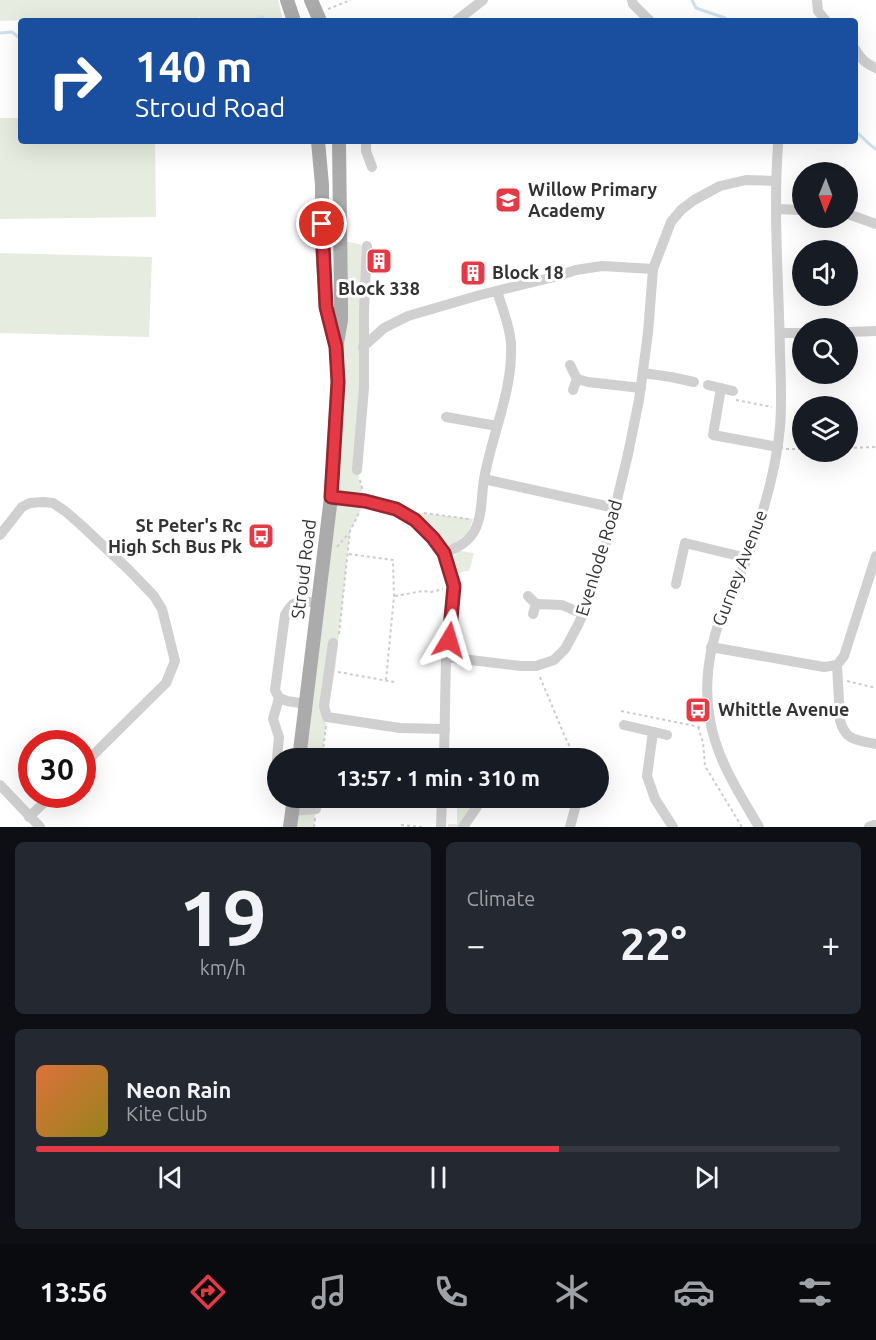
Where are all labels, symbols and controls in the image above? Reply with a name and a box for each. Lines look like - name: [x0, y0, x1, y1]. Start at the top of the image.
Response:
- icon: right: [36, 42, 114, 120]
- text: 140 m: [135, 43, 252, 90]
- text: Stroud Road: [135, 92, 285, 122]
- north arrow: [792, 162, 858, 228]
- map controls: [792, 162, 858, 462]
- place label: Willow Primary Academy: [528, 179, 658, 220]
- school or university icon: Willow Primary Academy: [493, 185, 523, 215]
- pin: [296, 198, 347, 249]
- icon: arrive: [305, 207, 338, 240]
- button: sound: [792, 240, 858, 306]
- building icon: Block 338: [364, 246, 394, 276]
- building icon: Block 18: [458, 258, 488, 288]
- place label: Block 18: [492, 262, 564, 282]
- place label: Block 338: [338, 278, 420, 298]
- button: search: [792, 318, 858, 384]
- button: layers: [792, 396, 858, 462]
- street label: Evenlode Road: [571, 497, 625, 618]
- street label: Gurney Avenue: [708, 507, 770, 628]
- place label: St Peter's Rc High Sch Bus Pk: [108, 515, 242, 556]
- street label: Stroud Road: [287, 518, 319, 620]
- bus stop icon: St Peter's Rc High Sch Bus Pk: [246, 521, 276, 551]
- position arrow: [417, 608, 481, 672]
- bus stop icon: Whittle Avenue: [683, 695, 713, 725]
- place label: Whittle Avenue: [718, 699, 849, 719]
- speed limit sign: 30: [18, 730, 96, 808]
- text: 13:57 · 1 min · 310 m: [336, 765, 540, 790]
- text: 19: [179, 873, 267, 961]
- text: Climate: [467, 887, 535, 910]
- text: 22°: [620, 918, 687, 969]
- text: −: [467, 926, 485, 963]
- text: +: [821, 926, 840, 963]
- text: km/h: [200, 956, 246, 979]
- text: Neon Rain: [126, 1077, 231, 1102]
- text: Kite Club: [126, 1102, 208, 1125]
- icon: previous: [154, 1161, 187, 1194]
- icon: pause: [422, 1161, 455, 1194]
- icon: next: [690, 1161, 723, 1194]
- icon: directions: [187, 1271, 229, 1313]
- icon: music: [308, 1271, 350, 1313]
- icon: phone: [430, 1271, 472, 1313]
- icon: climate: [551, 1271, 593, 1313]
- icon: car: [673, 1271, 715, 1313]
- icon: filters: [794, 1271, 836, 1313]
- text: 13:56: [40, 1277, 107, 1307]

